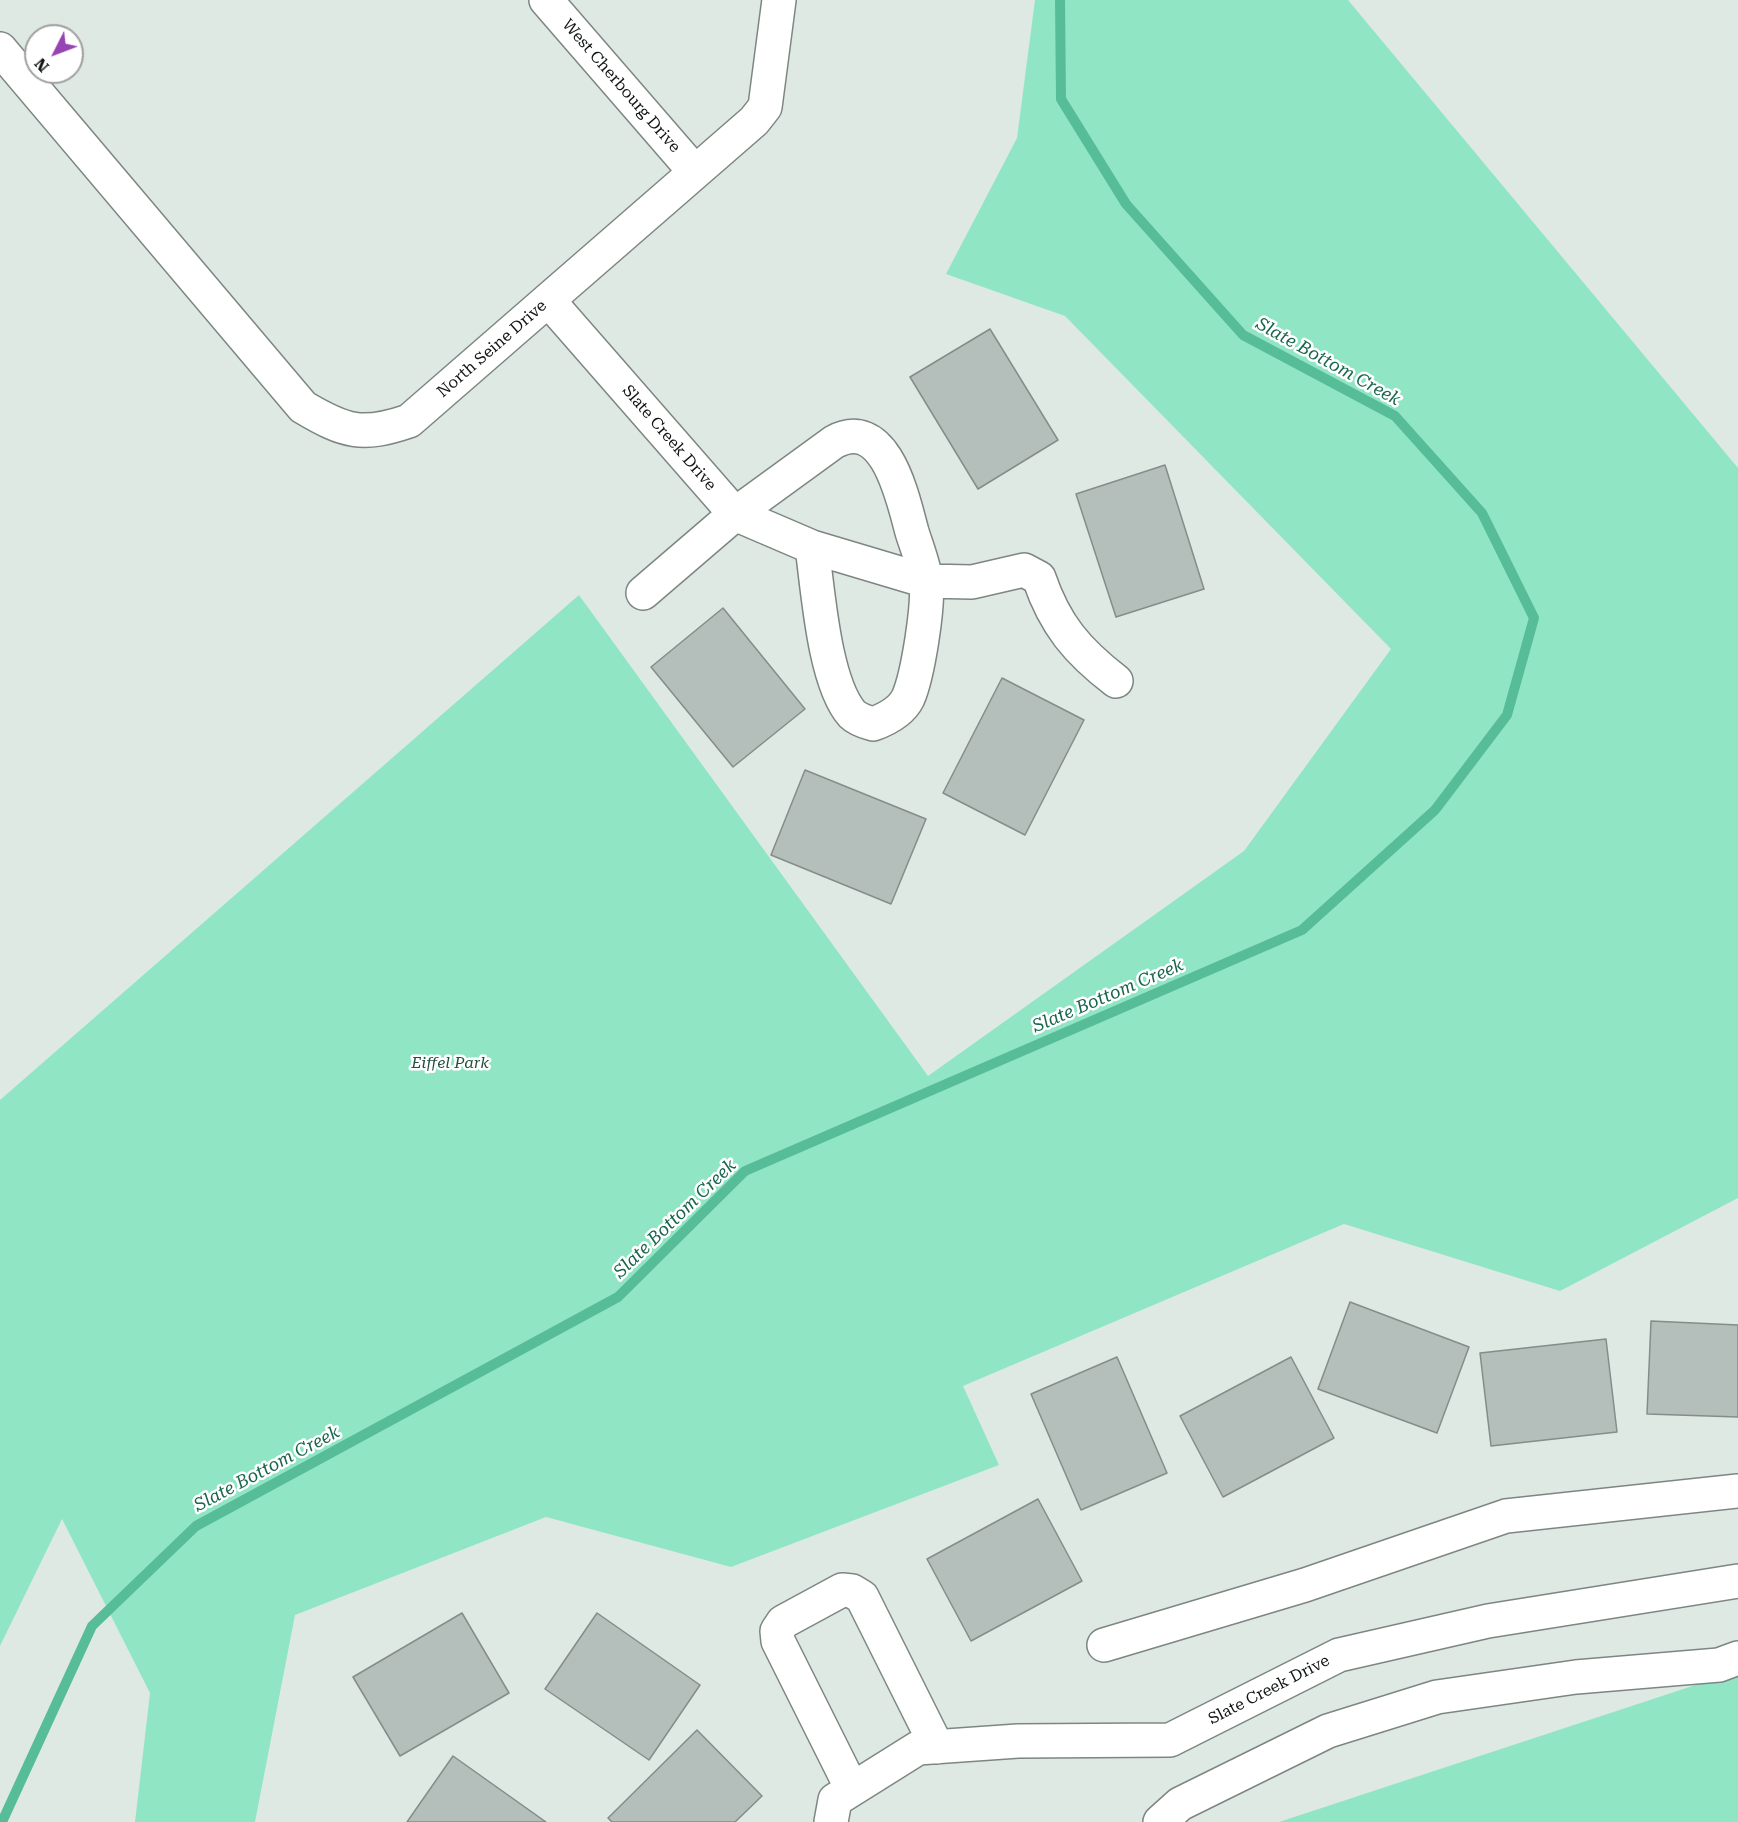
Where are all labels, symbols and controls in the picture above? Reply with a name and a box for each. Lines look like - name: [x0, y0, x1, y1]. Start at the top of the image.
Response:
- street label: West Cherbourg Drive: [558, 15, 684, 157]
- north arrow: [24, 24, 84, 84]
- text: N: [31, 54, 53, 76]
- street label: North Seine Drive: [433, 296, 551, 402]
- water label: Slate Bottom Creek: [1252, 313, 1404, 411]
- street label: Slate Creek Drive: [618, 381, 720, 495]
- water label: Slate Bottom Creek: [1029, 954, 1187, 1038]
- park label: Eiffel Park: [411, 1053, 489, 1073]
- water label: Slate Bottom Creek: [609, 1155, 741, 1283]
- water label: Slate Bottom Creek: [190, 1421, 344, 1517]
- street label: Slate Creek Drive: [1205, 1651, 1333, 1729]

